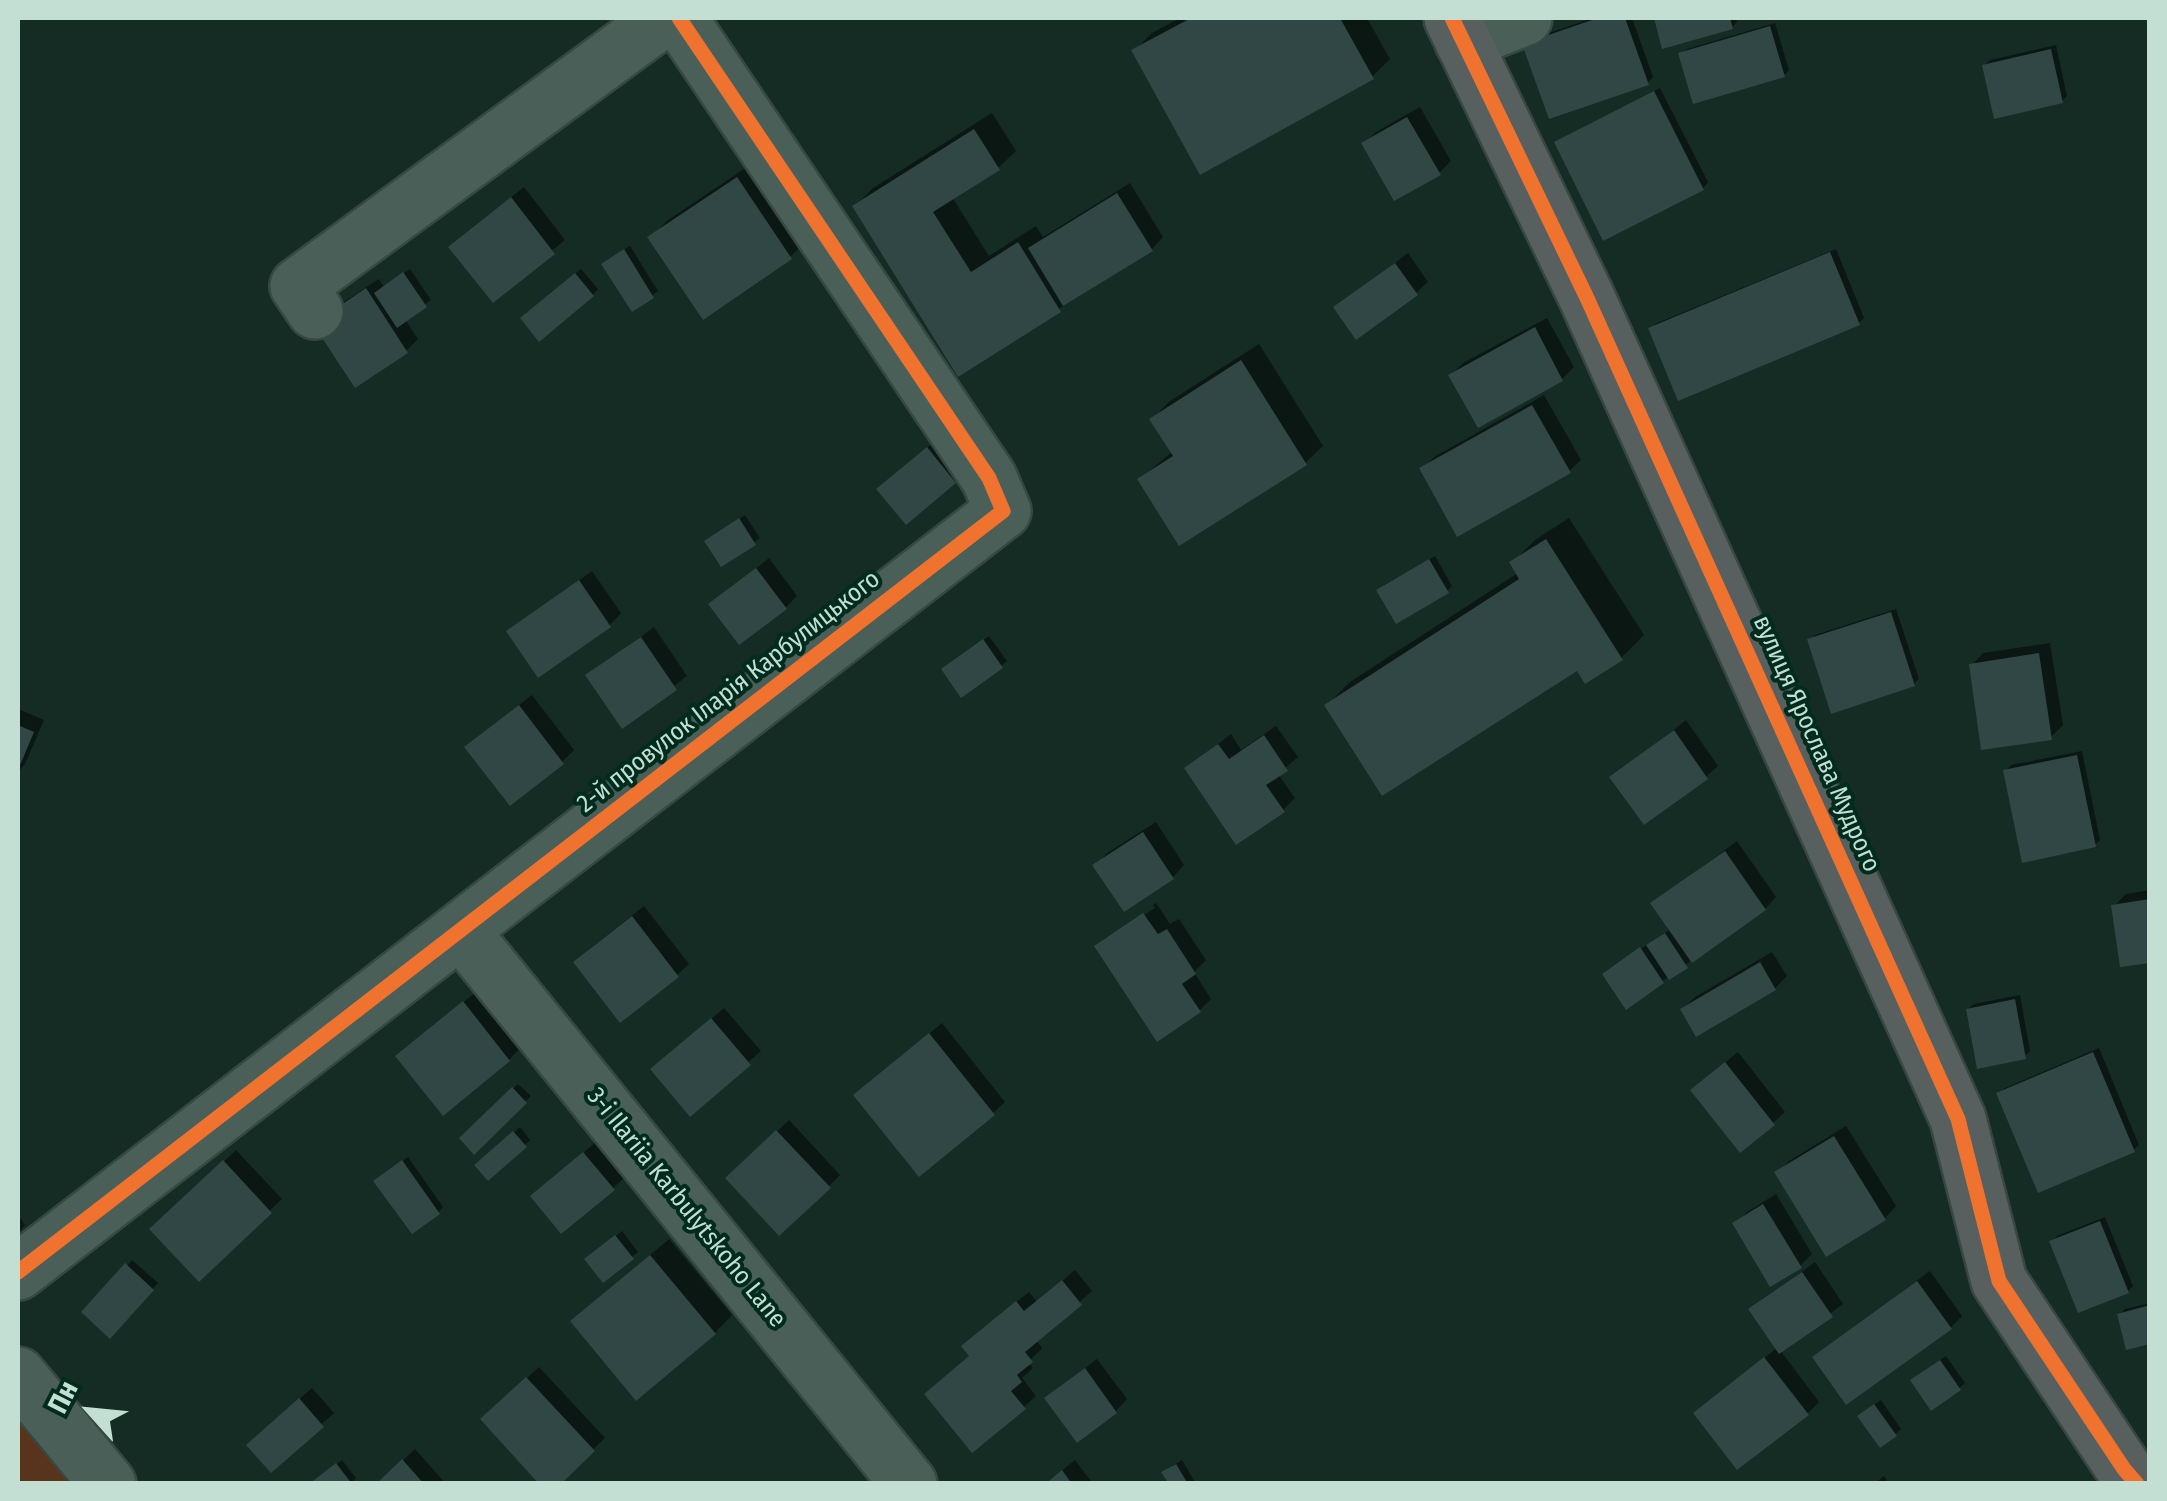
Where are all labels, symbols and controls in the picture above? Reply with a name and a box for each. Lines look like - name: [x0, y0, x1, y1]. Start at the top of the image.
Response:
- street label: 2-й провулок Іларія Карбулицького: [572, 564, 886, 820]
- street label: вулиця Ярослава Мудрого: [1746, 611, 1886, 877]
- street label: 3-i Ilariia Karbulytskoho Lane: [580, 1082, 792, 1334]
- north arrow: [40, 1361, 140, 1461]
- text: Пн: [41, 1376, 85, 1419]

